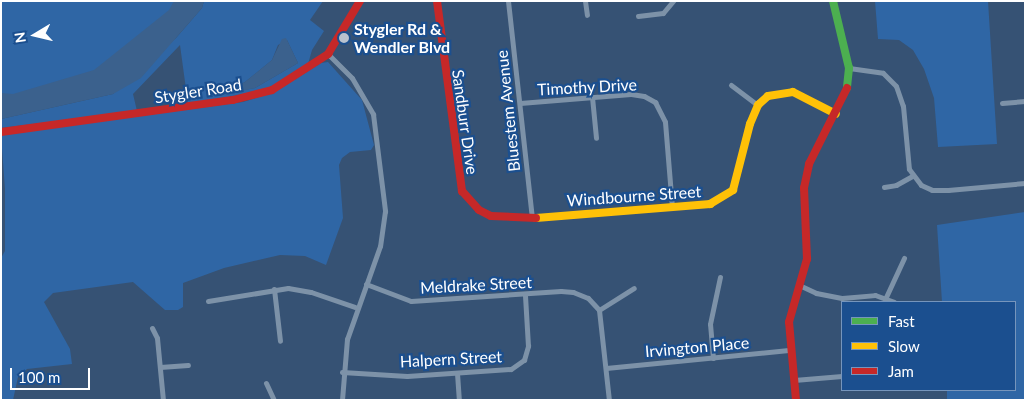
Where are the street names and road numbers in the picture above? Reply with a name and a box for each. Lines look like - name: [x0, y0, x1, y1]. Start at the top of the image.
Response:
- street label: Bluestem Avenue: [492, 49, 524, 173]
- street label: Sandburr Drive: [448, 68, 482, 176]
- street label: Stygler Road: [153, 75, 243, 107]
- street label: Timothy Drive: [536, 75, 638, 99]
- street label: Windbourne Street: [566, 182, 702, 210]
- street label: Meldrake Street: [420, 272, 532, 298]
- street label: Irvington Place: [644, 333, 750, 361]
- street label: Halpern Street: [400, 347, 502, 371]

